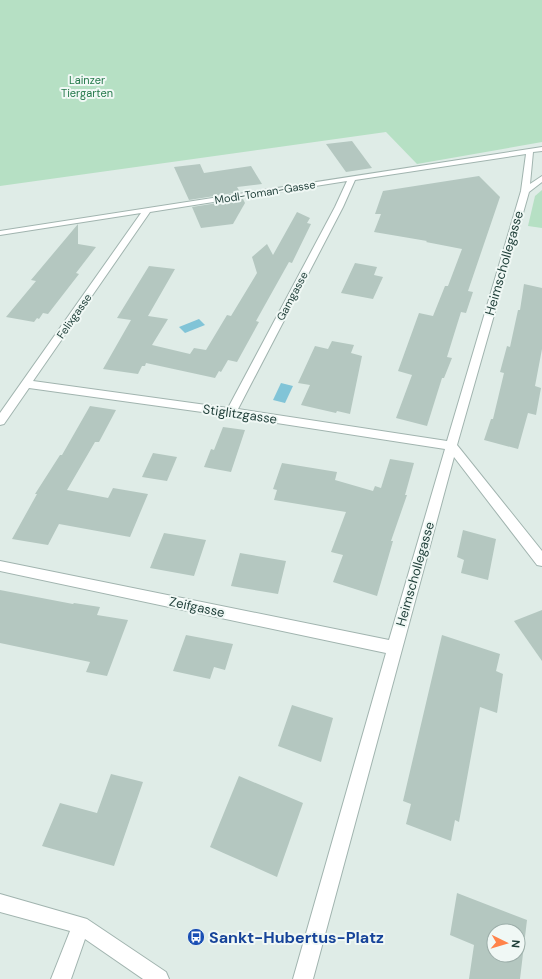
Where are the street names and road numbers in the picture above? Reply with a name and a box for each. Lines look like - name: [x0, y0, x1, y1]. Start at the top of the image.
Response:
- street label: Modl-Toman-Gasse: [214, 177, 316, 207]
- street label: Heimschollegasse: [481, 209, 527, 317]
- street label: Gamgasse: [273, 269, 311, 323]
- street label: Felixgasse: [53, 291, 95, 341]
- street label: Stiglitzgasse: [202, 400, 278, 428]
- street label: Heimschollegasse: [392, 520, 438, 628]
- street label: Zeifgasse: [168, 593, 226, 621]

